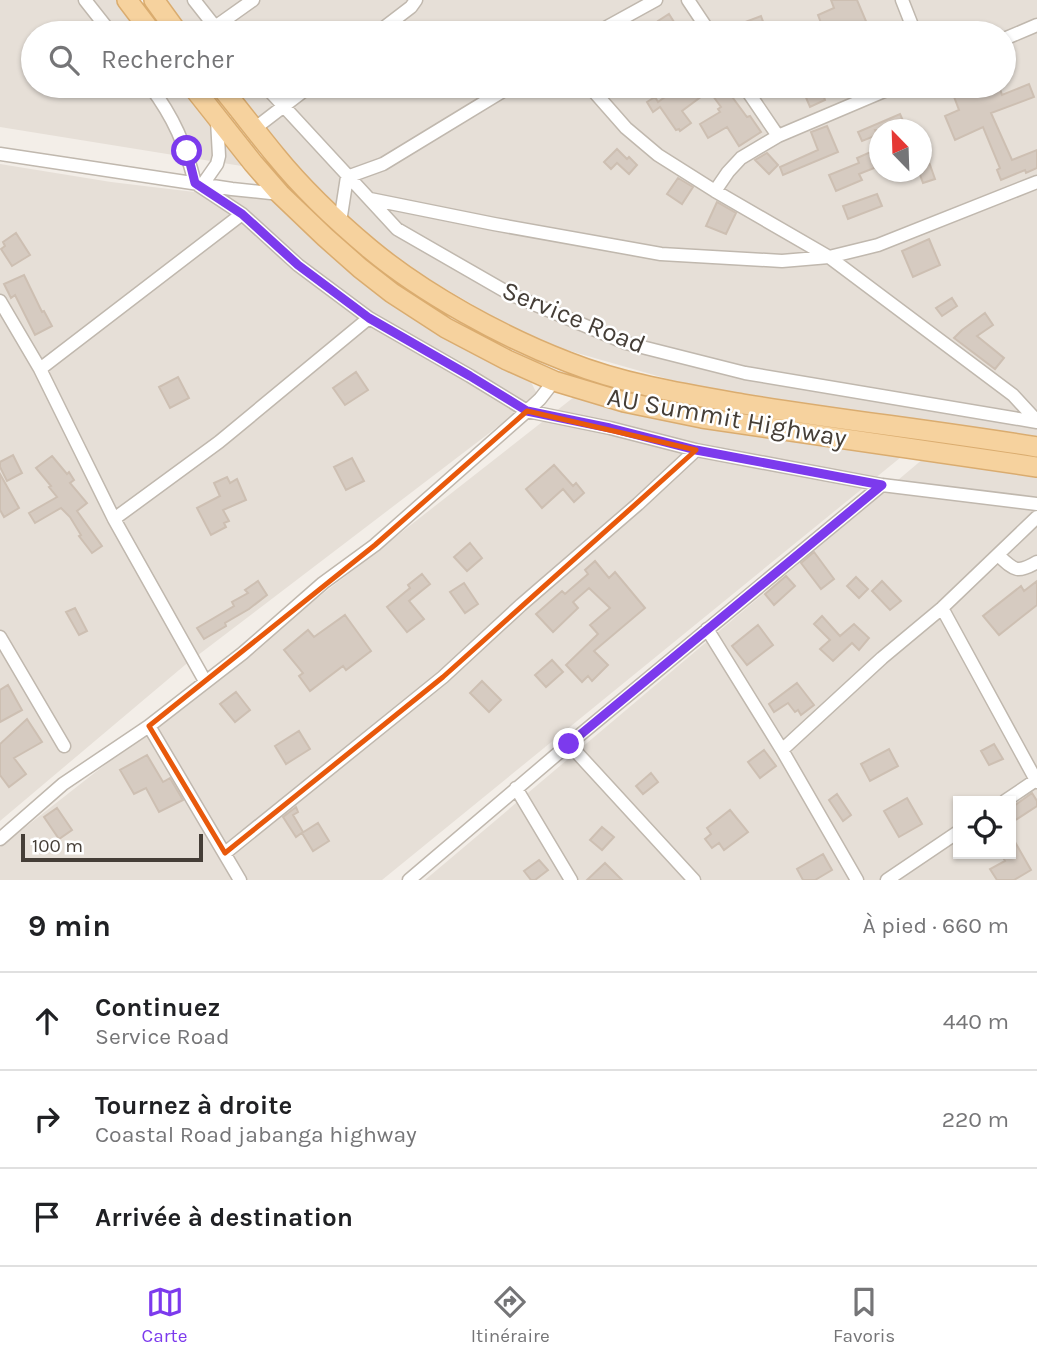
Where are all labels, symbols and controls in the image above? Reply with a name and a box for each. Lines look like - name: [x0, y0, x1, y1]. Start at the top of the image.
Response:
- search box: [21, 21, 1016, 98]
- icon: search: [45, 41, 83, 79]
- text: Rechercher: [101, 44, 234, 75]
- north arrow: [869, 119, 932, 182]
- route start: [171, 135, 202, 166]
- street label: Service Road: [498, 275, 650, 360]
- street label: AU Summit Highway: [605, 381, 849, 454]
- route end: [553, 728, 584, 759]
- map controls: [953, 796, 1016, 859]
- button: locate: [953, 796, 1016, 859]
- scale bar: [21, 831, 203, 863]
- text: 100 m: [32, 835, 83, 857]
- text: 9 min: [28, 908, 111, 944]
- text: À pied · 660 m: [863, 912, 1009, 939]
- text: Continuez: [95, 992, 220, 1023]
- icon: ahead: [28, 1002, 66, 1040]
- text: 440 m: [943, 1008, 1009, 1035]
- text: Service Road: [95, 1023, 230, 1050]
- text: Tournez à droite: [95, 1090, 292, 1121]
- icon: right: [28, 1100, 66, 1138]
- text: 220 m: [942, 1106, 1009, 1133]
- text: Coastal Road jabanga highway: [95, 1121, 417, 1148]
- icon: arrive: [28, 1198, 66, 1236]
- text: Arrivée à destination: [95, 1202, 353, 1233]
- tab: Carte: [142, 1283, 188, 1347]
- tab: Itinéraire: [471, 1283, 550, 1347]
- tab: Favoris: [833, 1283, 895, 1347]

